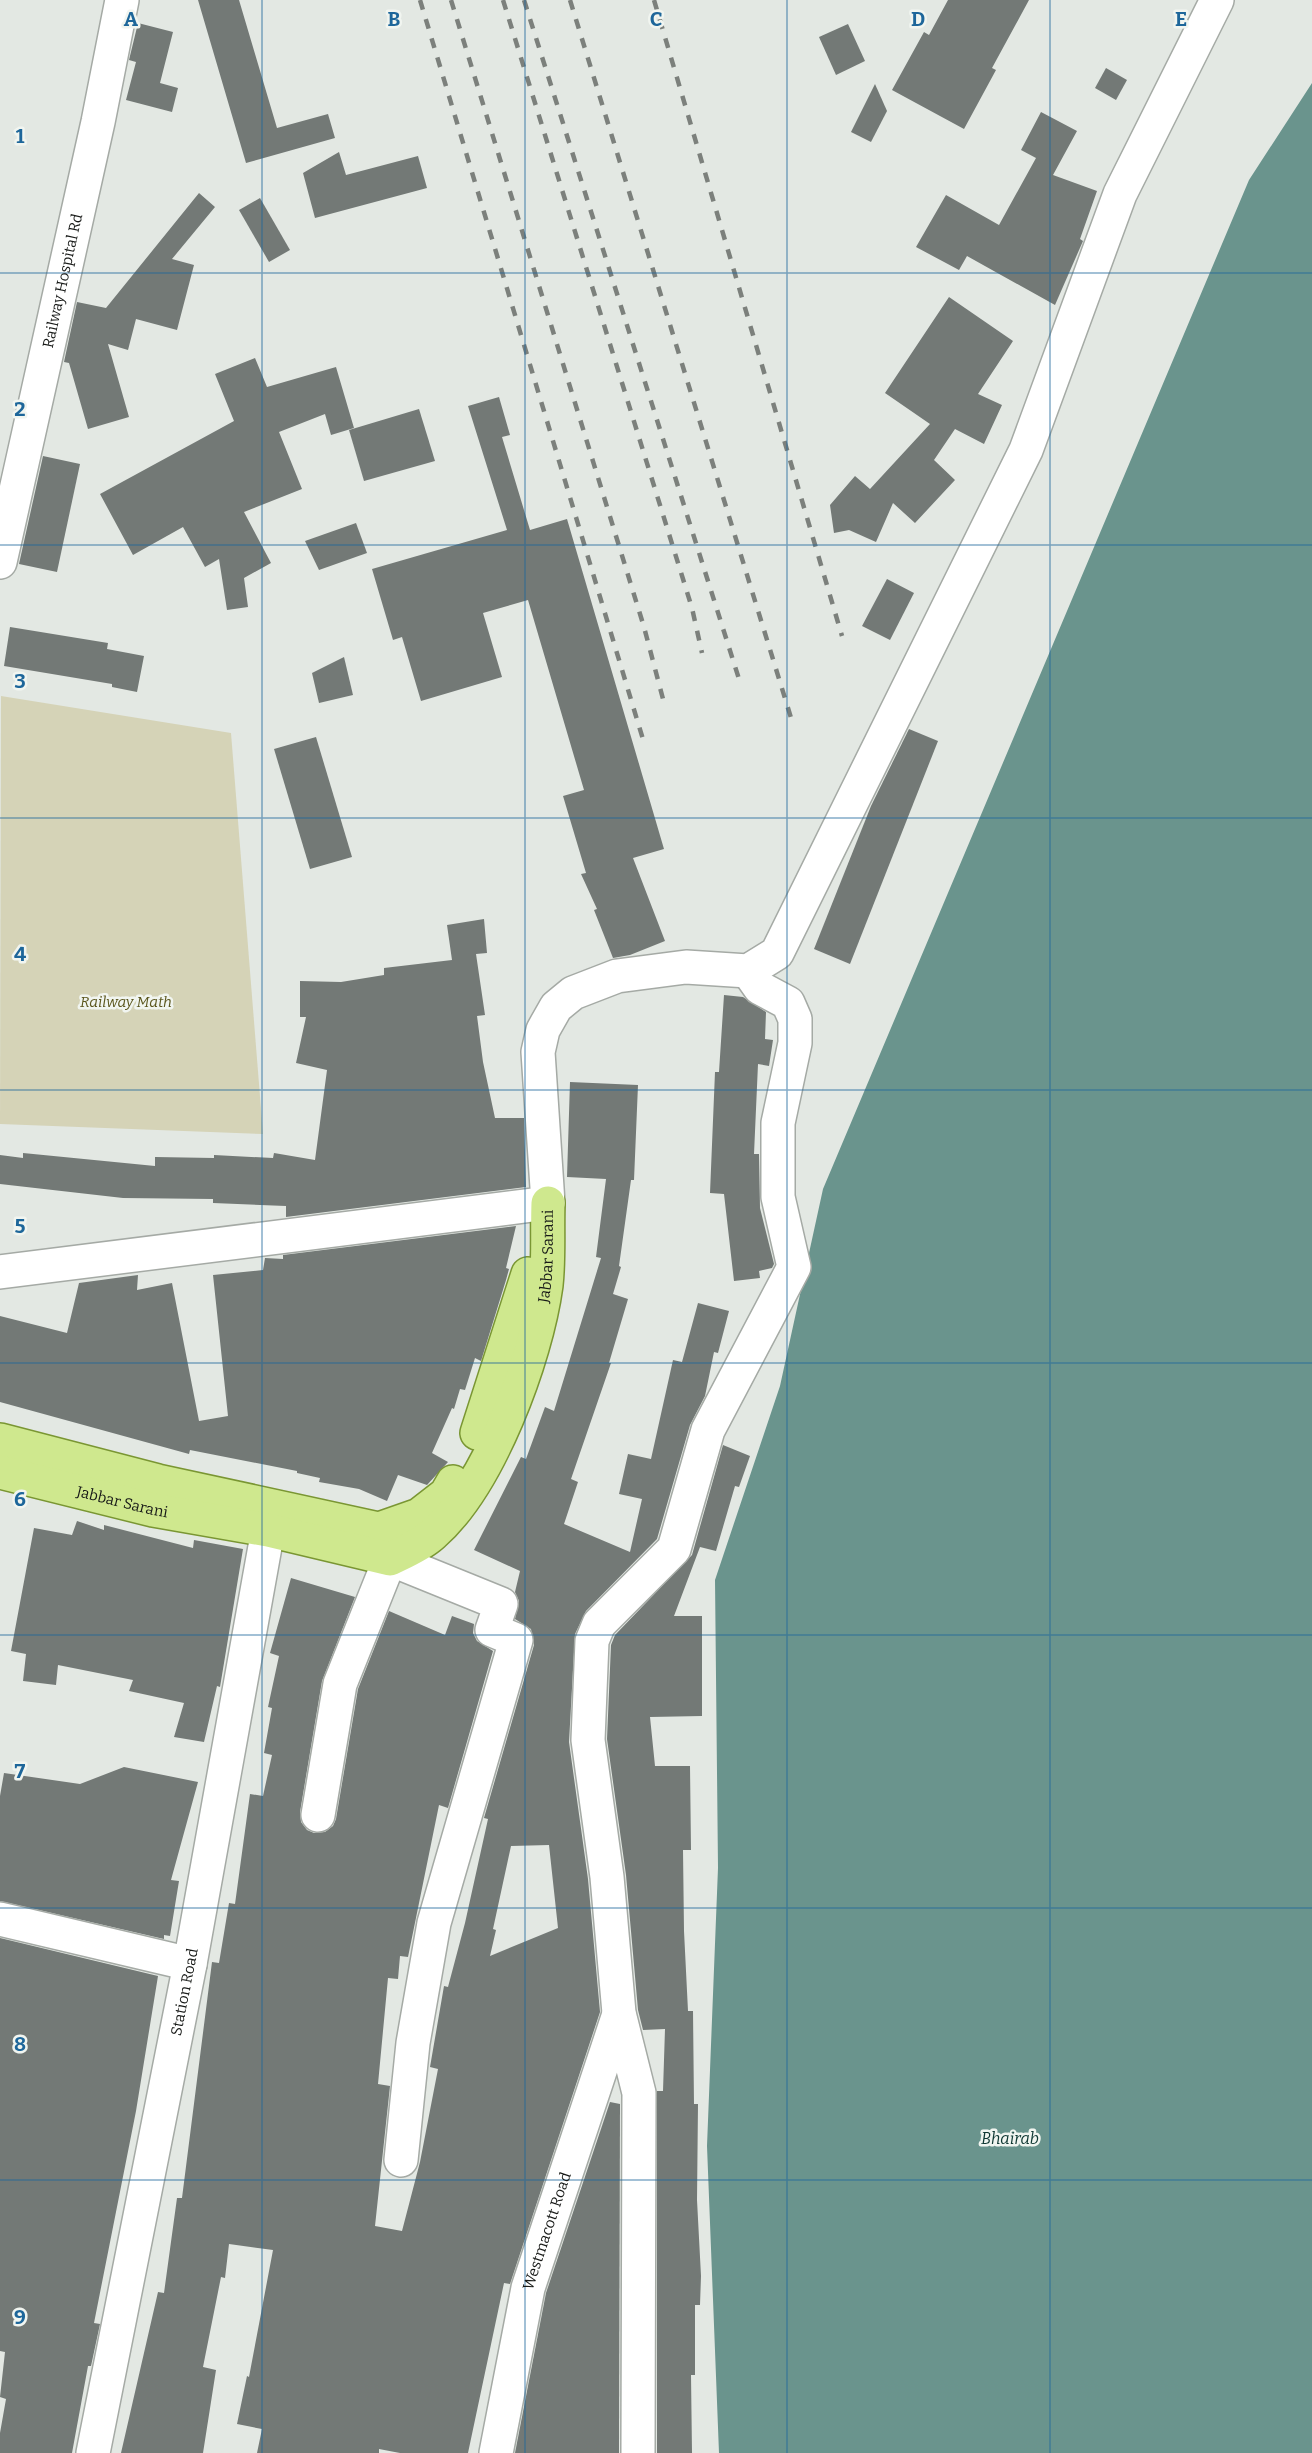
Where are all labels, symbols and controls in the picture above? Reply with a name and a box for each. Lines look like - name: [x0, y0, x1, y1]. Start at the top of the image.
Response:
- text: A: [124, 7, 139, 31]
- text: B: [388, 7, 401, 31]
- text: C: [650, 7, 662, 31]
- text: D: [911, 7, 925, 31]
- text: E: [1175, 7, 1187, 31]
- text: 1: [16, 124, 25, 148]
- street label: Railway Hospital Rd: [39, 212, 86, 350]
- text: 2: [14, 397, 26, 421]
- text: 3: [14, 669, 26, 693]
- text: 4: [14, 942, 26, 966]
- park label: Railway Math: [80, 993, 172, 1011]
- street label: Jabbar Sarani: [534, 1209, 557, 1305]
- text: 5: [15, 1214, 26, 1238]
- street label: Jabbar Sarani: [74, 1482, 170, 1522]
- text: 6: [14, 1487, 26, 1511]
- text: 7: [15, 1759, 26, 1783]
- street label: Station Road: [167, 1947, 202, 2037]
- text: 8: [14, 2032, 26, 2056]
- water label: Bhairab: [981, 2129, 1039, 2148]
- street label: Westmacott Road: [519, 2170, 575, 2292]
- text: 9: [14, 2305, 26, 2329]

